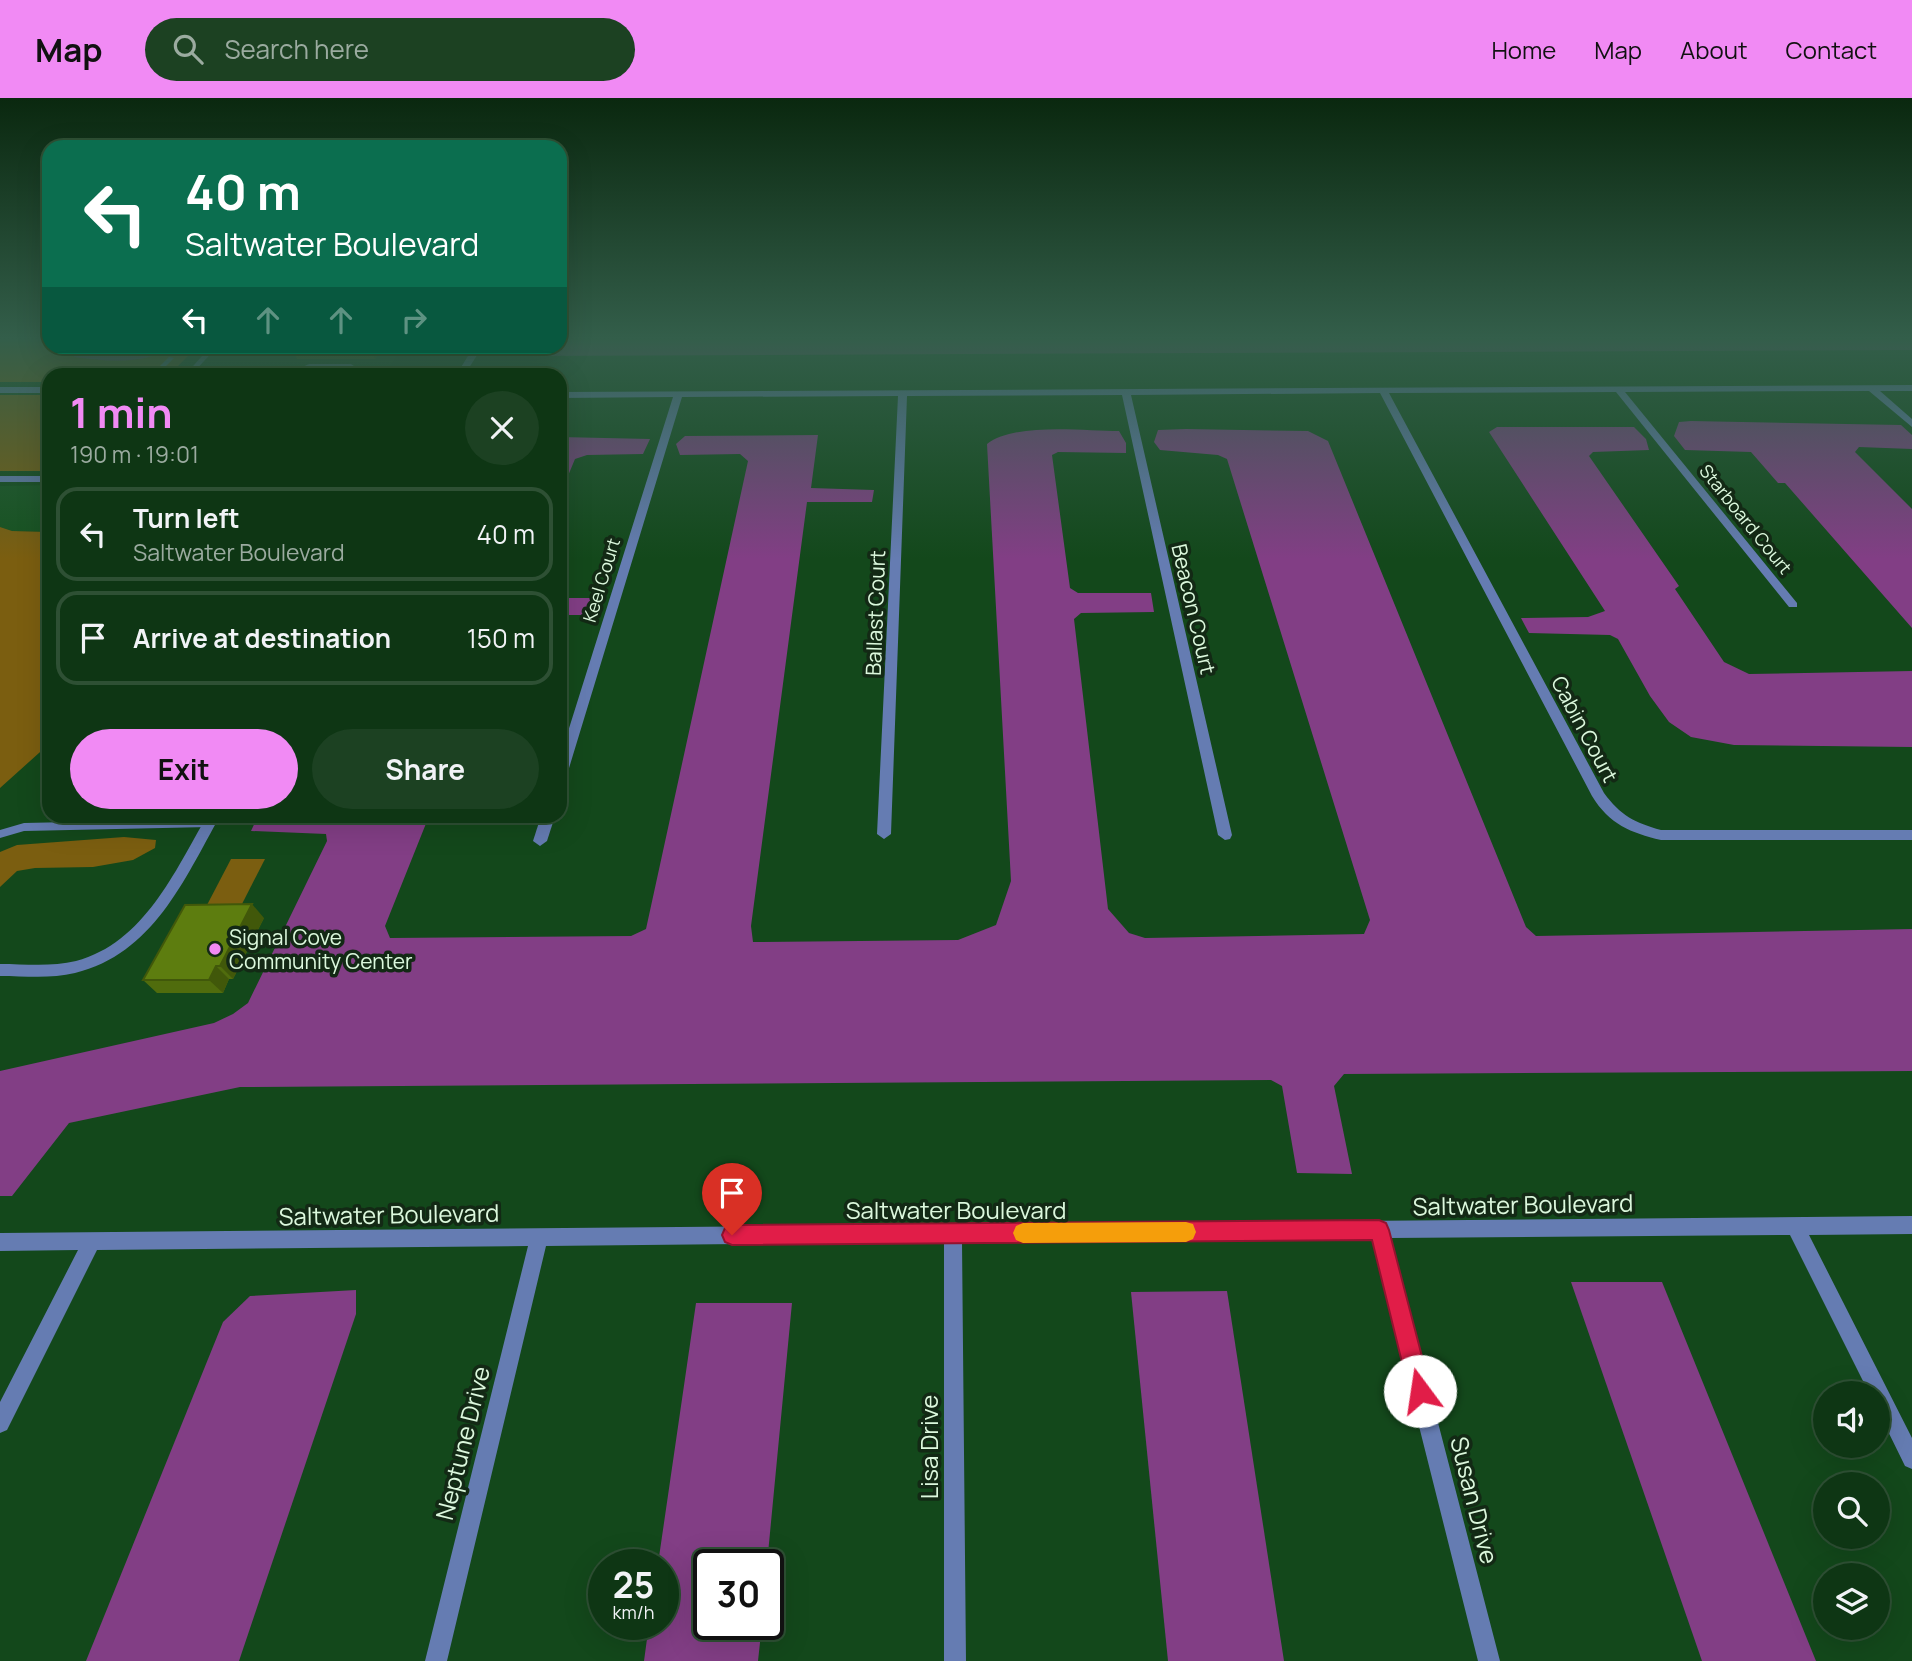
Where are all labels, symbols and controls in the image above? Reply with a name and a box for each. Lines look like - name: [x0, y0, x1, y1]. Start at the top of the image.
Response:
- search box: [145, 18, 635, 81]
- text: Map: [35, 27, 103, 72]
- icon: search: [169, 30, 207, 68]
- text: Search here: [225, 31, 369, 67]
- text: Home: [1491, 33, 1556, 66]
- text: Map: [1594, 33, 1642, 66]
- text: About: [1680, 33, 1748, 66]
- text: Contact: [1786, 33, 1877, 66]
- text: 40 m: [185, 158, 301, 225]
- icon: left: [70, 168, 161, 259]
- text: Saltwater Boulevard: [185, 222, 479, 266]
- icon: left: [176, 301, 214, 339]
- icon: ahead: [249, 301, 287, 339]
- icon: ahead: [322, 301, 360, 339]
- icon: right: [395, 301, 433, 339]
- text: 1 min: [70, 383, 173, 441]
- button: close: [465, 391, 539, 465]
- text: 190 m · 19:01: [70, 438, 199, 470]
- street label: Starboard Court: [1694, 459, 1798, 579]
- text: Turn left: [133, 500, 240, 536]
- icon: left: [74, 515, 112, 553]
- text: 40 m: [477, 516, 535, 552]
- street label: Keel Court: [577, 535, 625, 625]
- text: Saltwater Boulevard: [133, 536, 345, 568]
- street label: Beacon Court: [1165, 541, 1223, 677]
- street label: Ballast Court: [859, 550, 891, 676]
- icon: arrive: [74, 619, 112, 657]
- text: Arrive at destination: [133, 620, 391, 656]
- text: 150 m: [467, 620, 535, 656]
- street label: Cabin Court: [1545, 671, 1625, 787]
- button: Exit: [70, 729, 298, 809]
- button: Share: [312, 729, 539, 809]
- place label: Signal Cove Community Center: [229, 923, 413, 975]
- marker: Signal Cove Community Center: [207, 941, 223, 957]
- pin: [702, 1163, 762, 1235]
- icon: arrive: [713, 1174, 751, 1212]
- street label: Saltwater Boulevard: [1412, 1186, 1634, 1222]
- street label: Saltwater Boulevard: [846, 1193, 1066, 1226]
- street label: Saltwater Boulevard: [278, 1196, 500, 1232]
- position arrow: [1383, 1354, 1457, 1428]
- street label: Neptune Drive: [427, 1363, 497, 1523]
- map controls: [1813, 1381, 1890, 1640]
- button: sound: [1813, 1381, 1890, 1458]
- street label: Lisa Drive: [912, 1395, 945, 1499]
- street label: Susan Drive: [1443, 1433, 1507, 1567]
- button: search: [1813, 1472, 1890, 1549]
- speed limit sign: 30: [693, 1549, 784, 1640]
- text: 25: [613, 1561, 654, 1609]
- button: layers: [1813, 1563, 1890, 1640]
- text: km/h: [613, 1600, 654, 1624]

